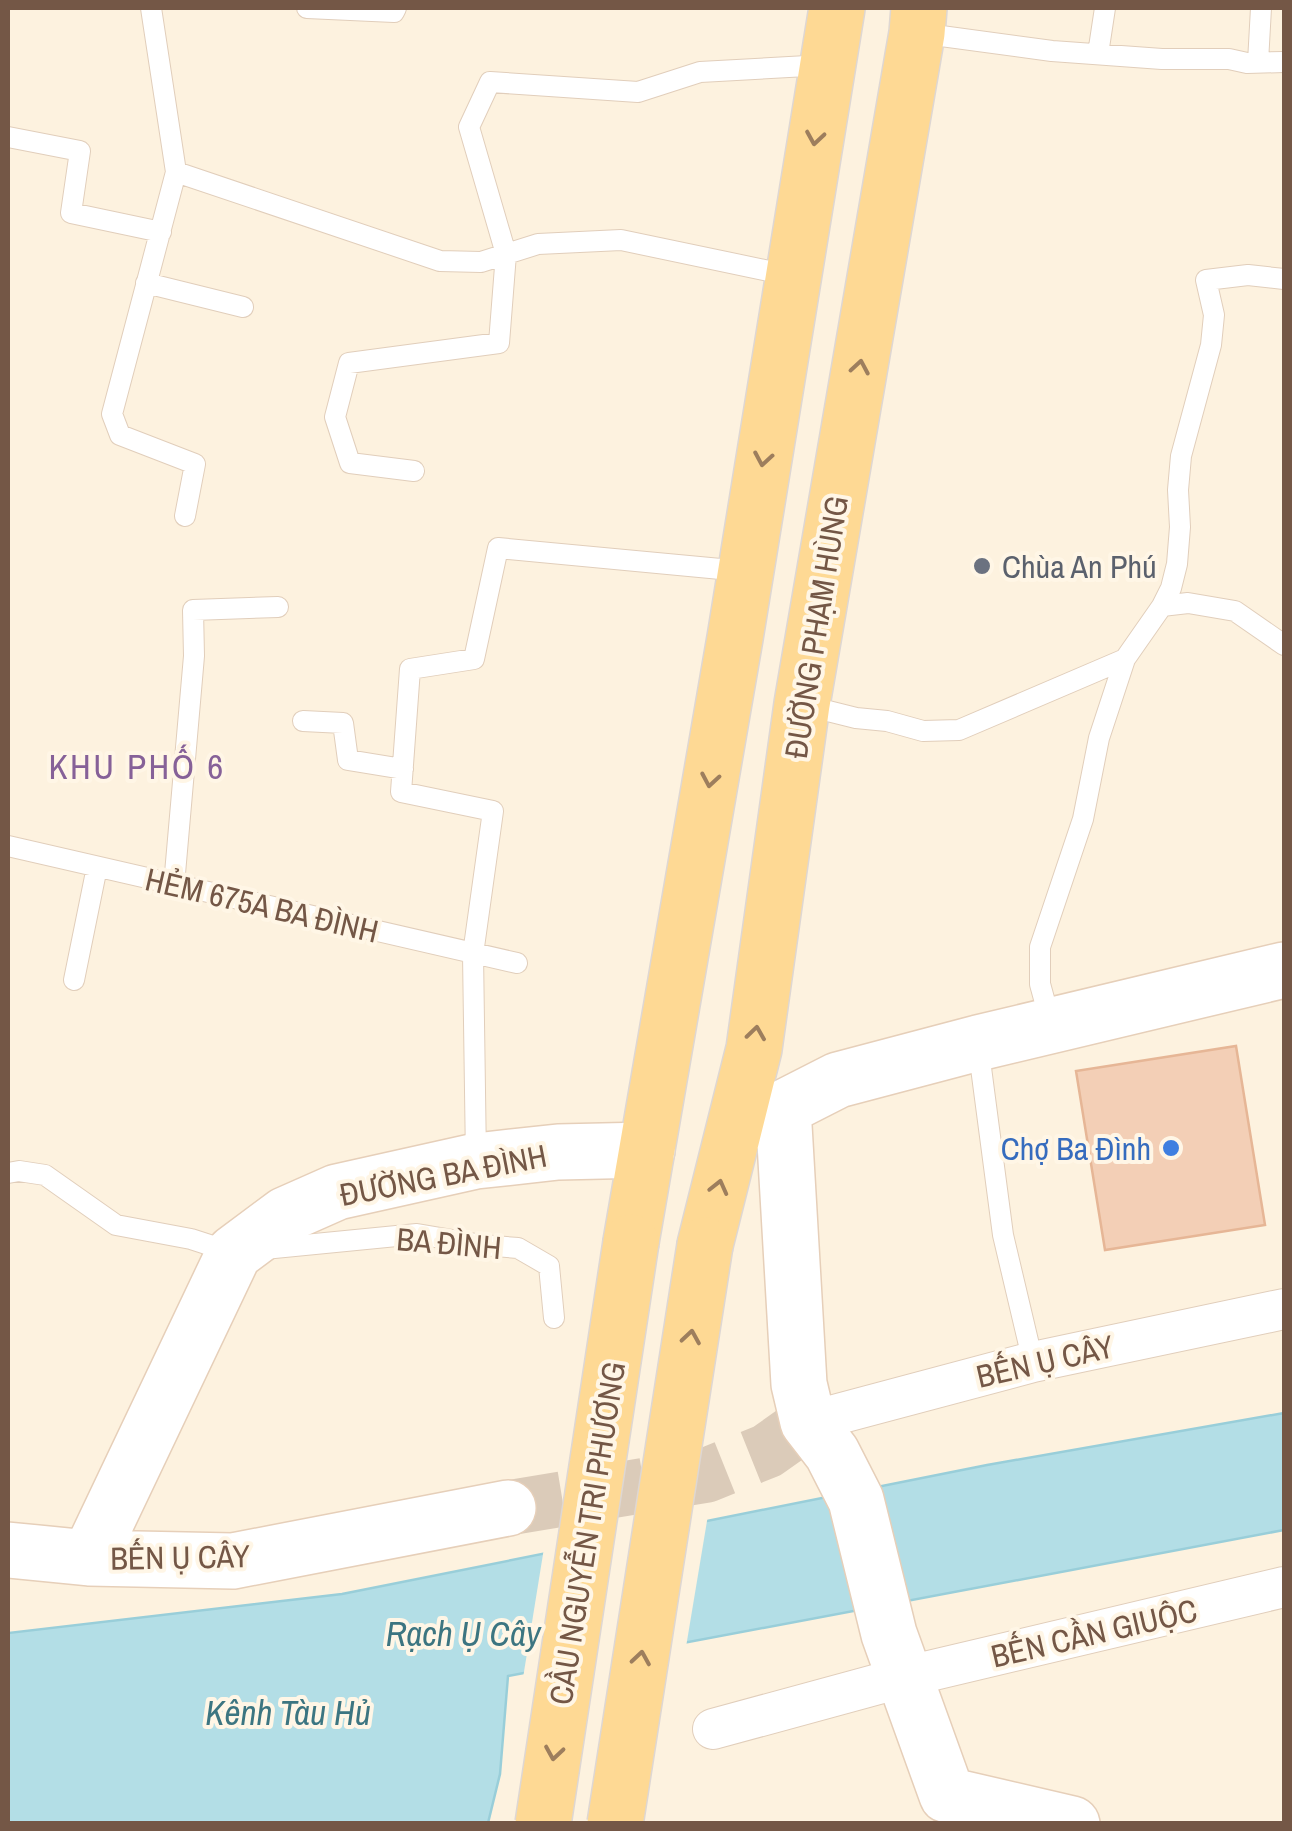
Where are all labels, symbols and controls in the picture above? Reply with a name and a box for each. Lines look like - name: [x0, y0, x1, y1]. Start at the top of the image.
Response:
- one-way arrow: [806, 130, 827, 147]
- one-way arrow: [849, 358, 870, 375]
- one-way arrow: [753, 451, 774, 467]
- street label: ĐƯỜNG PHẠM HÙNG: [774, 493, 858, 761]
- place label: Chùa An Phú: [1002, 545, 1157, 588]
- marker: Chùa An Phú: [971, 555, 993, 577]
- district label: KHU PHỐ 6: [48, 743, 226, 790]
- one-way arrow: [700, 771, 721, 788]
- street label: HẺM 675A BA ĐÌNH: [141, 857, 383, 953]
- one-way arrow: [744, 1025, 765, 1042]
- place label: Chợ Ba Đình: [1001, 1127, 1151, 1170]
- street label: ĐƯỜNG BA ĐÌNH: [336, 1134, 550, 1216]
- marker: Chợ Ba Đình: [1160, 1137, 1182, 1159]
- one-way arrow: [707, 1179, 728, 1196]
- street label: BA ĐÌNH: [395, 1217, 503, 1269]
- street label: BẾN Ụ CÂY: [972, 1324, 1118, 1398]
- one-way arrow: [679, 1329, 700, 1345]
- street label: CẦU NGUYỄN TRI PHƯƠNG: [539, 1359, 635, 1707]
- street label: BẾN Ụ CÂY: [110, 1534, 251, 1580]
- street label: BẾN CẦN GIUỘC: [987, 1588, 1201, 1678]
- water label: Rạch Ụ Cây: [386, 1610, 542, 1657]
- one-way arrow: [629, 1650, 650, 1666]
- water label: Kênh Tàu Hủ: [205, 1689, 371, 1736]
- one-way arrow: [544, 1745, 565, 1762]

